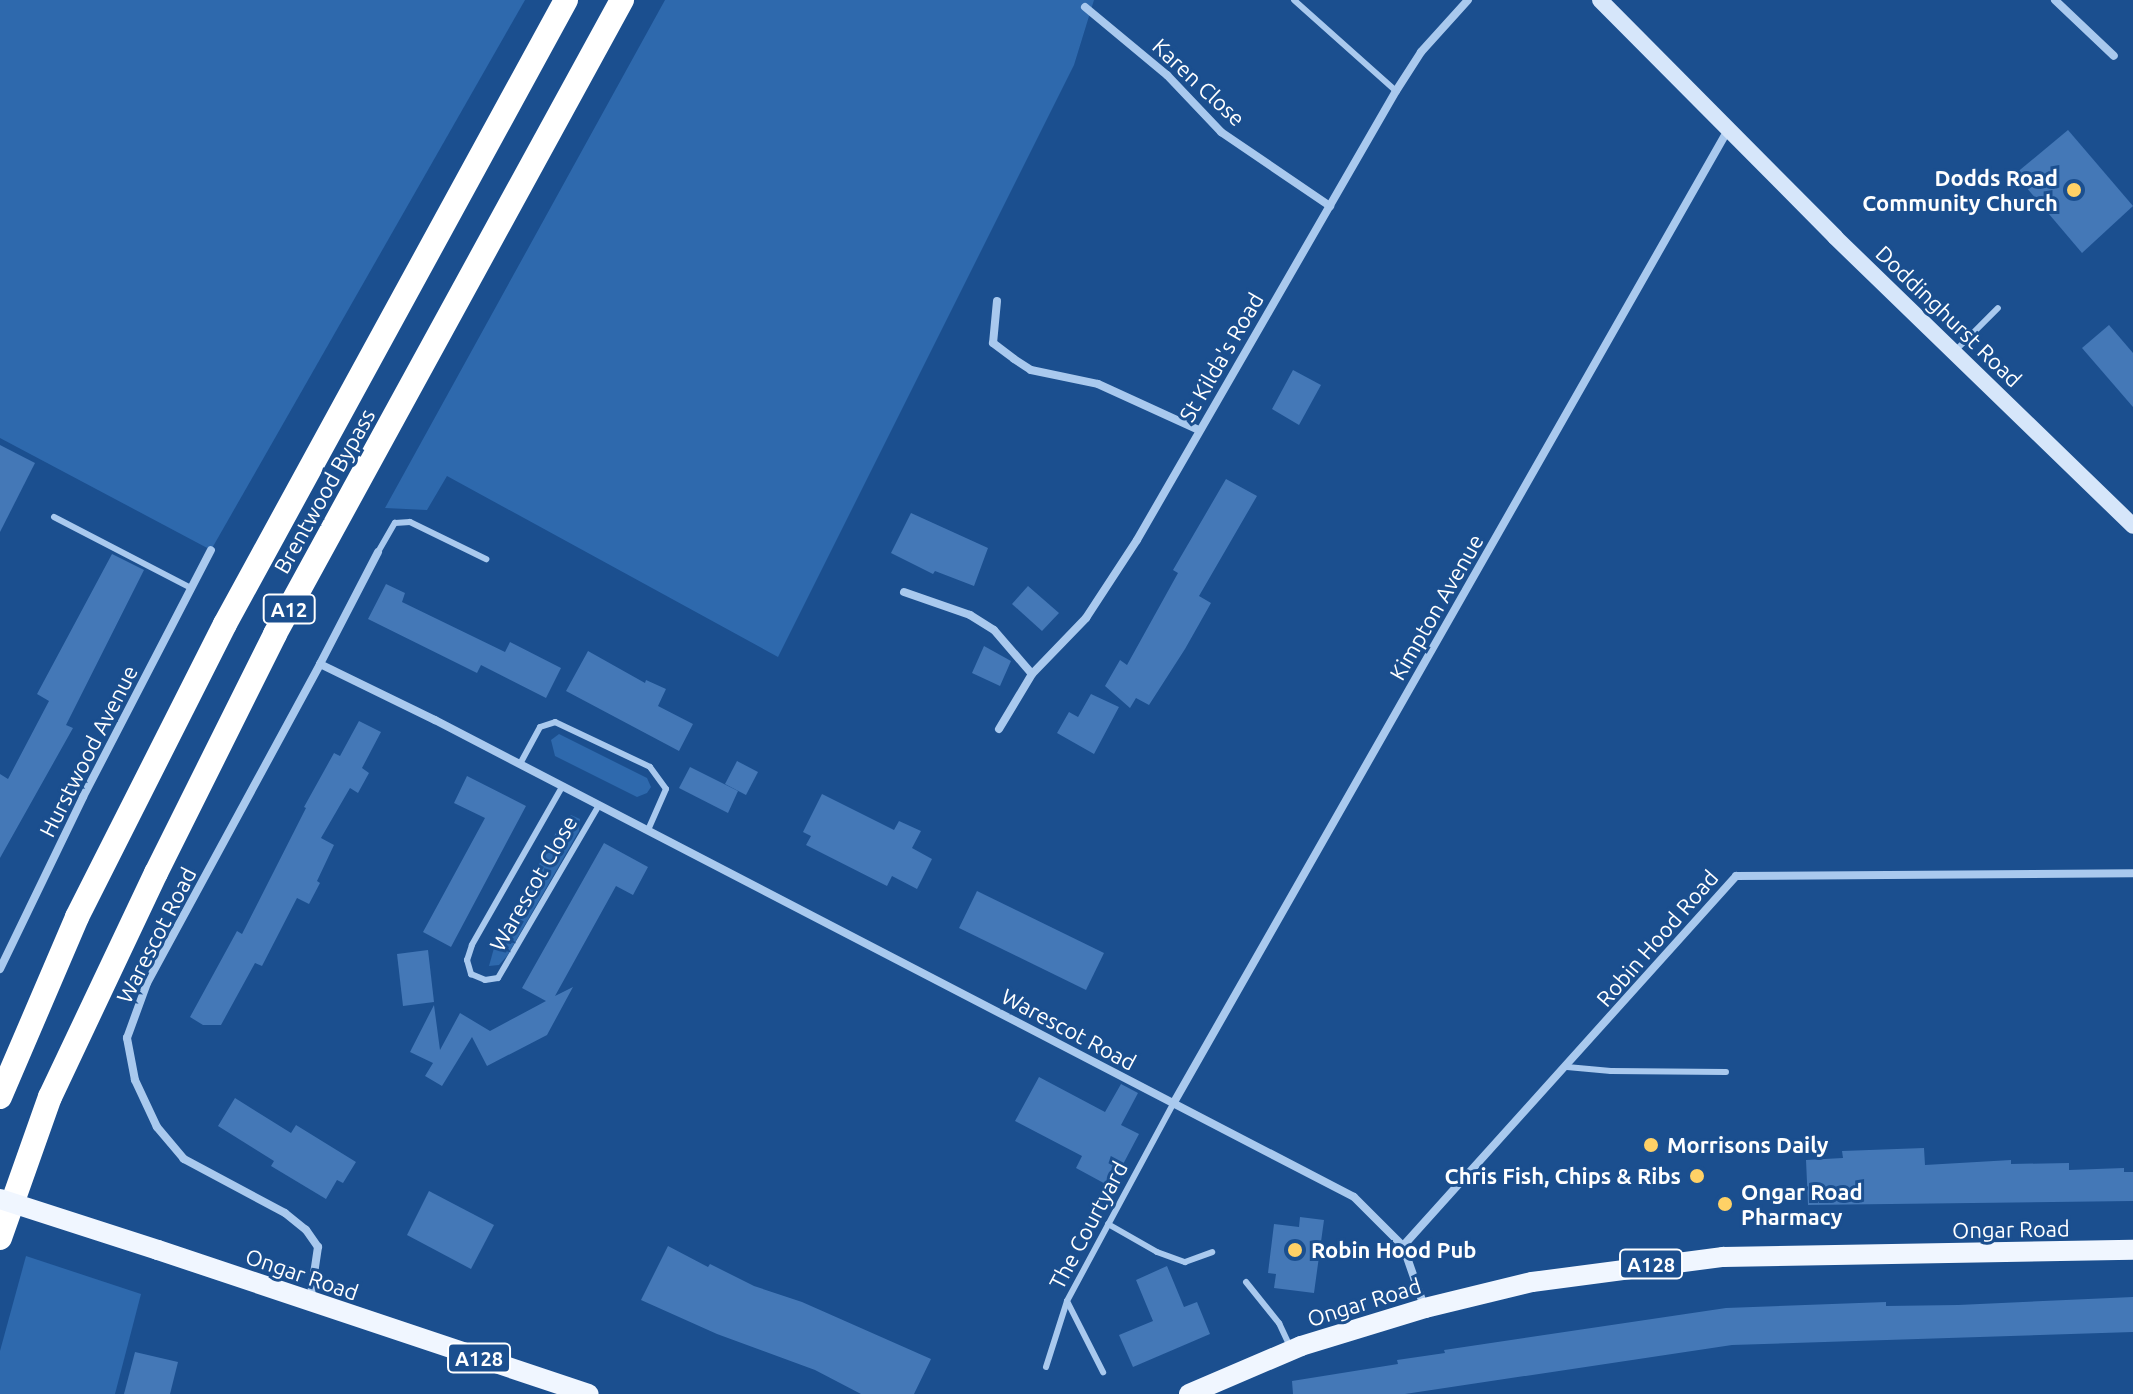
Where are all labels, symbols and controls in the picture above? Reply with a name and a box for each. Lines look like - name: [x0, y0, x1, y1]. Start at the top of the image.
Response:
- street label: Karen Close: [1147, 33, 1251, 131]
- place label: Dodds Road Community Church: [1862, 164, 2058, 216]
- marker: Dodds Road Community Church: [2065, 181, 2083, 199]
- street label: Doddinghurst Road: [1871, 240, 2027, 392]
- street label: St Kilda's Road: [1173, 288, 1269, 426]
- street label: Brentwood Bypass: [268, 404, 380, 578]
- street label: Kimpton Avenue: [1384, 529, 1488, 685]
- road number: A12: [261, 593, 317, 625]
- street label: Hurstwood Avenue: [33, 661, 143, 841]
- street label: Warescot Close: [484, 811, 582, 955]
- street label: Warescot Road: [110, 863, 202, 1007]
- street label: Robin Hood Road: [1591, 864, 1723, 1012]
- street label: Warescot Road: [997, 982, 1141, 1076]
- place label: Morrisons Daily: [1667, 1132, 1828, 1158]
- marker: Morrisons Daily: [1642, 1136, 1660, 1154]
- street label: The Courtyard: [1043, 1157, 1133, 1293]
- place label: Chris Fish, Chips & Ribs: [1445, 1163, 1681, 1189]
- marker: Chris Fish, Chips & Ribs: [1688, 1167, 1706, 1185]
- place label: Ongar Road Pharmacy: [1741, 1178, 1863, 1230]
- marker: Ongar Road Pharmacy: [1716, 1195, 1734, 1213]
- street label: Ongar Road: [1952, 1215, 2070, 1243]
- place label: Robin Hood Pub: [1311, 1237, 1476, 1263]
- marker: Robin Hood Pub: [1286, 1241, 1304, 1259]
- street label: Ongar Road: [242, 1242, 362, 1306]
- road number: A128: [1619, 1248, 1683, 1280]
- street label: Ongar Road: [1304, 1272, 1424, 1332]
- road number: A128: [447, 1342, 511, 1374]

